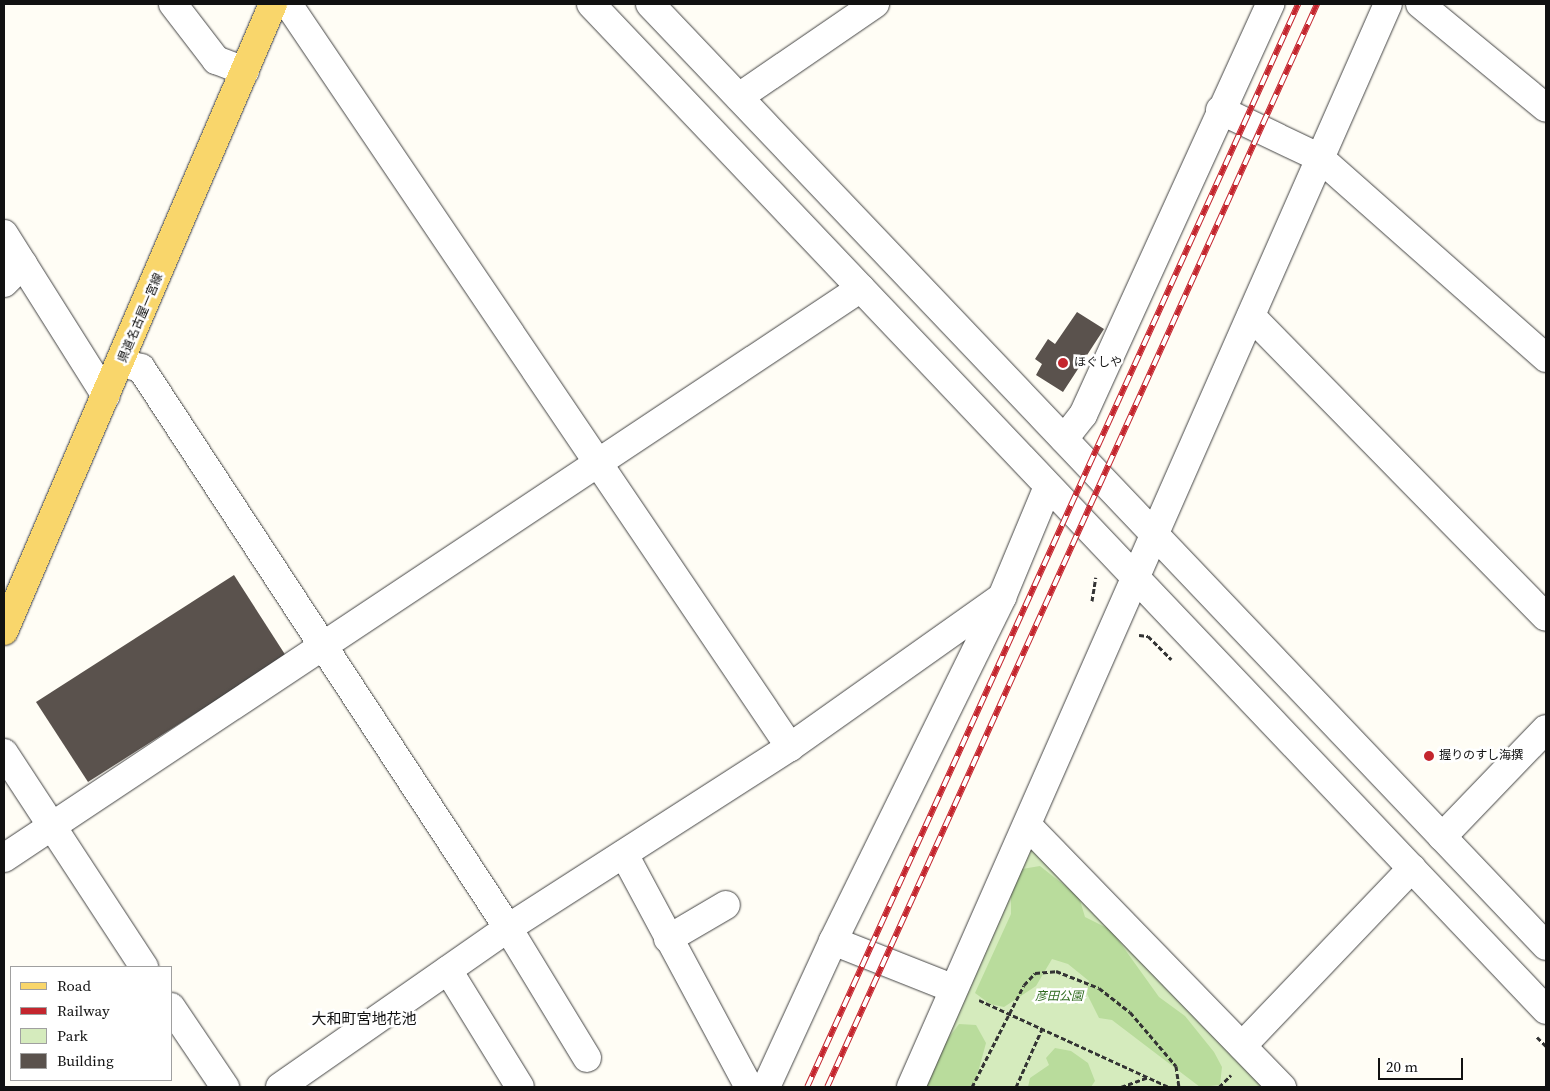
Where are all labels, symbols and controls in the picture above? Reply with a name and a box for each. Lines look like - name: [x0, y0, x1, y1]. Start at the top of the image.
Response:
- street label: 県道名古屋一宮線: [116, 271, 166, 365]
- marker: ほぐしや: [1056, 356, 1070, 370]
- place label: ほぐしや: [1074, 356, 1122, 370]
- place label: 握りのすし海撰: [1439, 749, 1523, 763]
- marker: 握りのすし海撰: [1423, 750, 1435, 762]
- legend: [10, 966, 172, 1081]
- text: Road: [57, 975, 91, 996]
- park label: 彦田公園: [1035, 990, 1083, 1004]
- text: Railway: [57, 1000, 110, 1021]
- district label: 大和町宮地花池: [312, 1010, 416, 1028]
- text: Park: [57, 1025, 88, 1046]
- scale bar: [1380, 1048, 1465, 1080]
- text: Building: [57, 1050, 114, 1071]
- text: 20 m: [1386, 1056, 1418, 1077]

